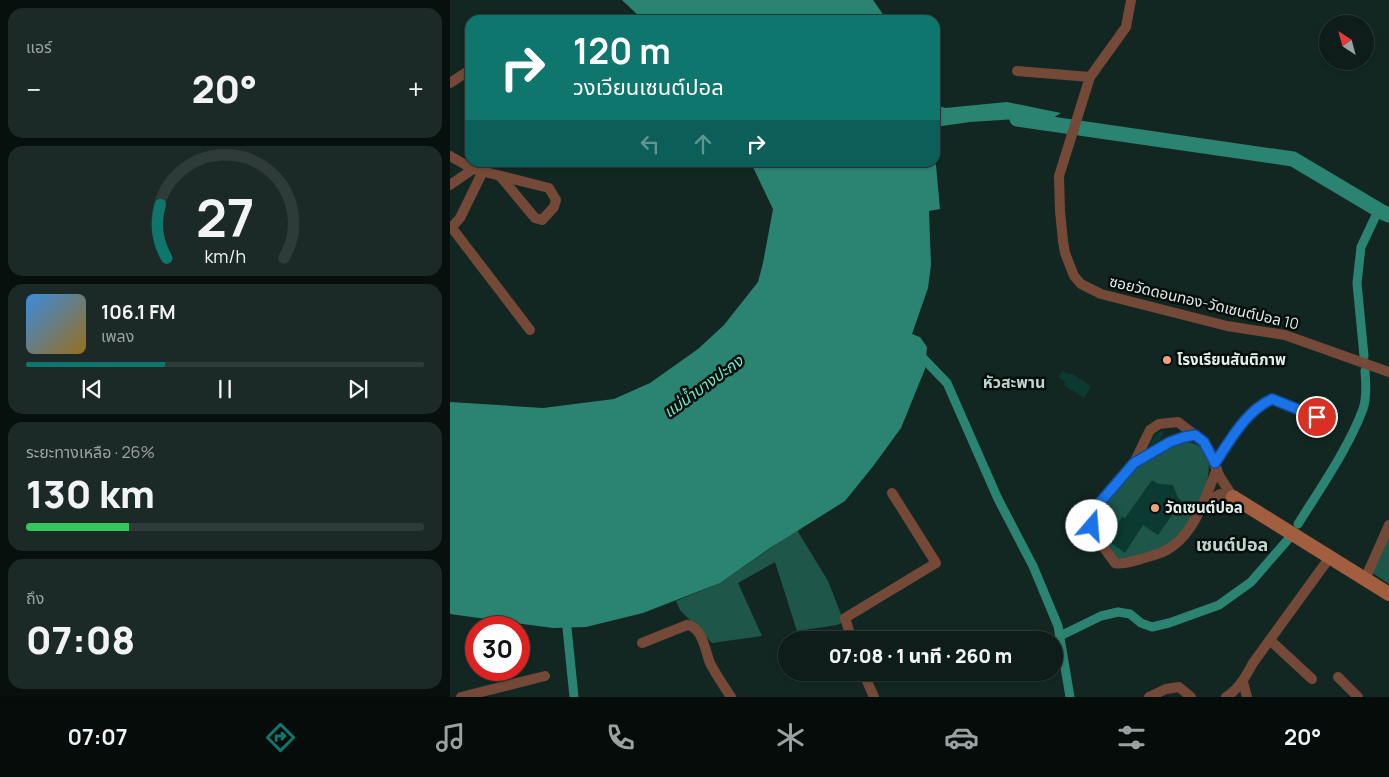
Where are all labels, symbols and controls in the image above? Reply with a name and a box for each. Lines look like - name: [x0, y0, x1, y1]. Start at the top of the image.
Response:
- north arrow: [1319, 15, 1374, 70]
- map controls: [1319, 15, 1374, 70]
- text: 120 m: [573, 27, 671, 75]
- icon: right: [490, 35, 555, 100]
- text: แอร์: [26, 36, 52, 58]
- text: 20°: [192, 62, 257, 114]
- text: −: [26, 70, 41, 108]
- text: +: [408, 70, 424, 108]
- text: วงเวียนเซนต์ปอล: [573, 72, 724, 102]
- icon: left: [636, 130, 664, 158]
- icon: ahead: [689, 130, 717, 158]
- icon: right: [742, 130, 770, 158]
- text: 27: [196, 182, 254, 253]
- text: km/h: [204, 244, 246, 268]
- street label: ซอยวัดดอนทอง-วัดเซนต์ปอล 10: [1107, 270, 1301, 335]
- text: 106.1 FM: [101, 299, 175, 325]
- text: เพลง: [101, 325, 134, 347]
- water label: แม่น้ำบางปะกง: [659, 349, 748, 422]
- place label: โรงเรียนสันติภาพ: [1177, 349, 1286, 370]
- marker: โรงเรียนสันติภาพ: [1161, 354, 1173, 366]
- district label: หัวสะพาน: [983, 371, 1045, 393]
- icon: previous: [78, 375, 106, 403]
- icon: pause: [211, 375, 239, 403]
- icon: next: [344, 375, 372, 403]
- pin: [1296, 396, 1338, 438]
- icon: arrive: [1303, 403, 1331, 431]
- text: ระยะทางเหลือ · 26%: [26, 441, 155, 463]
- text: 130 km: [26, 467, 155, 519]
- place label: วัดเซนต์ปอล: [1165, 497, 1243, 518]
- position arrow: [1065, 499, 1117, 551]
- marker: วัดเซนต์ปอล: [1149, 502, 1161, 514]
- district label: เซนต์ปอล: [1196, 532, 1268, 556]
- text: ถึง: [26, 587, 44, 609]
- text: 07:08: [26, 613, 135, 665]
- speed limit sign: 30: [465, 616, 530, 681]
- text: 07:08 · 1 นาที · 260 m: [829, 643, 1012, 669]
- icon: directions: [263, 720, 298, 755]
- icon: music: [433, 720, 468, 755]
- icon: phone: [603, 720, 638, 755]
- icon: climate: [773, 720, 808, 755]
- icon: car: [944, 720, 979, 755]
- icon: filters: [1114, 720, 1149, 755]
- text: 07:07: [68, 722, 128, 752]
- text: 20°: [1284, 722, 1321, 752]

